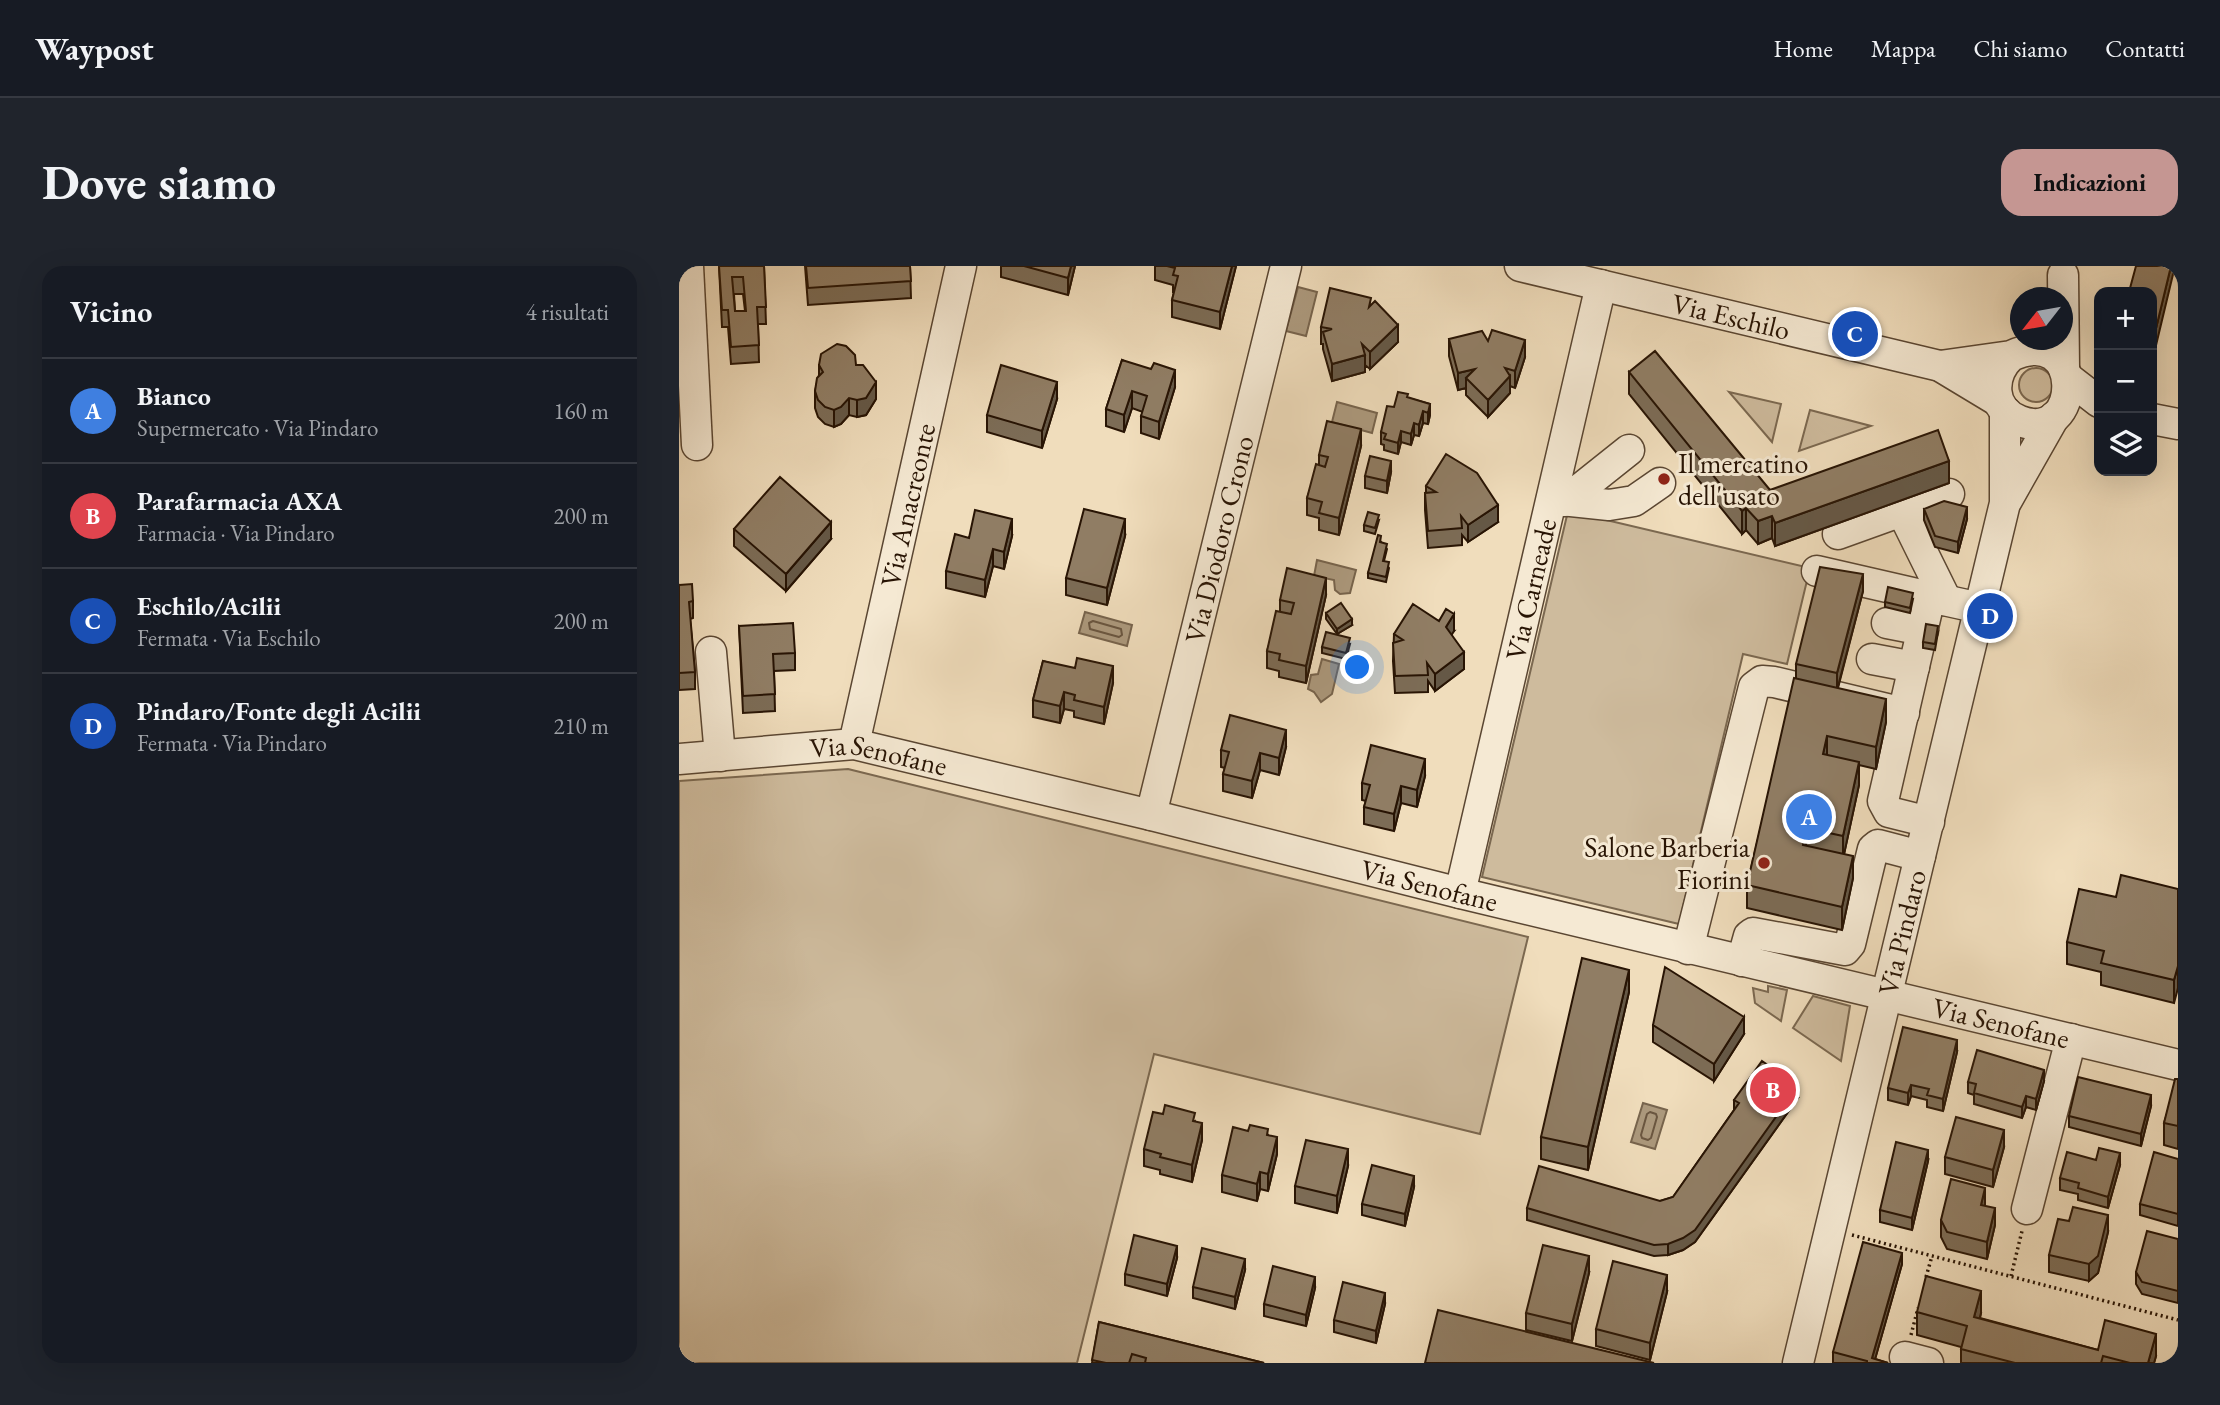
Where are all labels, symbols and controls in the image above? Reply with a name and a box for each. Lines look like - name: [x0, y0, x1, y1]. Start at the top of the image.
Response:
- text: Waypost: [35, 27, 154, 70]
- text: Home: [1773, 33, 1833, 64]
- text: Mappa: [1871, 33, 1936, 64]
- text: Chi siamo: [1974, 33, 2067, 64]
- text: Contatti: [2105, 33, 2185, 64]
- button: Indicazioni: [2001, 149, 2178, 216]
- text: Dove siamo: [42, 150, 276, 214]
- street label: Via Eschilo: [1669, 285, 1794, 348]
- north arrow: [2010, 287, 2073, 350]
- map controls: [2094, 287, 2157, 476]
- button: +: [2094, 287, 2157, 350]
- text: Vicino: [70, 292, 152, 331]
- text: 4 risultati: [526, 297, 609, 327]
- pin: C: [1832, 308, 1878, 360]
- button: −: [2094, 350, 2157, 413]
- text: Bianco: [137, 379, 211, 413]
- text: A: [85, 396, 101, 426]
- text: 160 m: [553, 396, 609, 426]
- text: Supermercato · Via Pindaro: [137, 413, 378, 443]
- button: layers: [2094, 413, 2157, 476]
- street label: Via Anacreonte: [872, 420, 943, 590]
- street label: Via Diodoro Crono: [1176, 432, 1262, 647]
- place label: Il mercatino dell'usato: [1678, 445, 1808, 513]
- marker: Il mercatino dell'usato: [1656, 471, 1672, 487]
- text: Parafarmacia AXA: [137, 484, 342, 518]
- text: B: [86, 501, 100, 531]
- text: 200 m: [553, 501, 609, 531]
- street label: Via Carneade: [1497, 515, 1564, 663]
- text: Farmacia · Via Pindaro: [137, 518, 335, 548]
- text: Eschilo/Acilii: [137, 589, 281, 623]
- pin: D: [1967, 590, 2013, 642]
- text: C: [85, 606, 101, 636]
- text: 200 m: [553, 606, 609, 636]
- text: Fermata · Via Eschilo: [137, 623, 321, 653]
- your location: [1340, 650, 1374, 684]
- text: Pindaro/Fonte degli Acilii: [137, 694, 421, 728]
- text: D: [84, 711, 102, 741]
- text: 210 m: [553, 711, 609, 741]
- street label: Via Senofane: [808, 726, 951, 784]
- text: Fermata · Via Pindaro: [137, 728, 327, 758]
- pin: A: [1786, 791, 1832, 843]
- place label: Salone Barberia Fiorini: [1584, 829, 1751, 897]
- street label: Via Senofane: [1357, 851, 1501, 919]
- marker: Salone Barberia Fiorini: [1756, 855, 1772, 871]
- street label: Via Pindaro: [1869, 866, 1934, 999]
- street label: Via Senofane: [1929, 989, 2073, 1056]
- pin: B: [1750, 1064, 1796, 1116]

